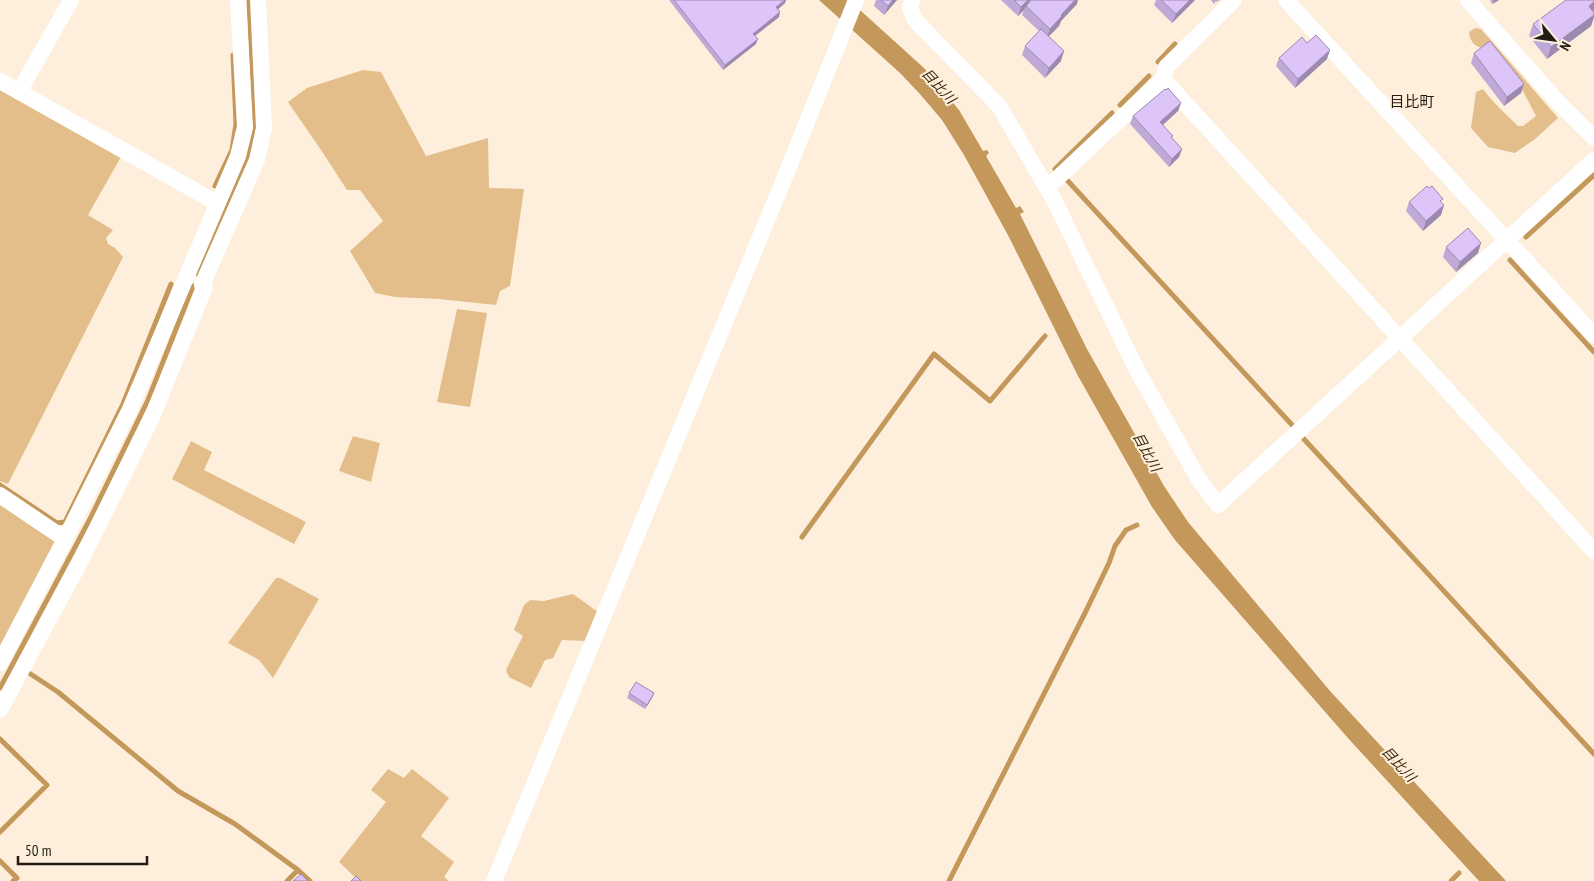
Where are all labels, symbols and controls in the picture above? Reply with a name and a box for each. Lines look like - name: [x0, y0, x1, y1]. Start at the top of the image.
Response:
- north arrow: [1529, 15, 1579, 65]
- text: N: [1556, 39, 1575, 54]
- water label: 目比川: [918, 65, 961, 109]
- district label: 目比町: [1389, 92, 1435, 111]
- water label: 目比川: [1129, 429, 1166, 476]
- water label: 目比川: [1378, 743, 1421, 787]
- scale bar: [18, 834, 146, 866]
- text: 50 m: [25, 841, 51, 860]

